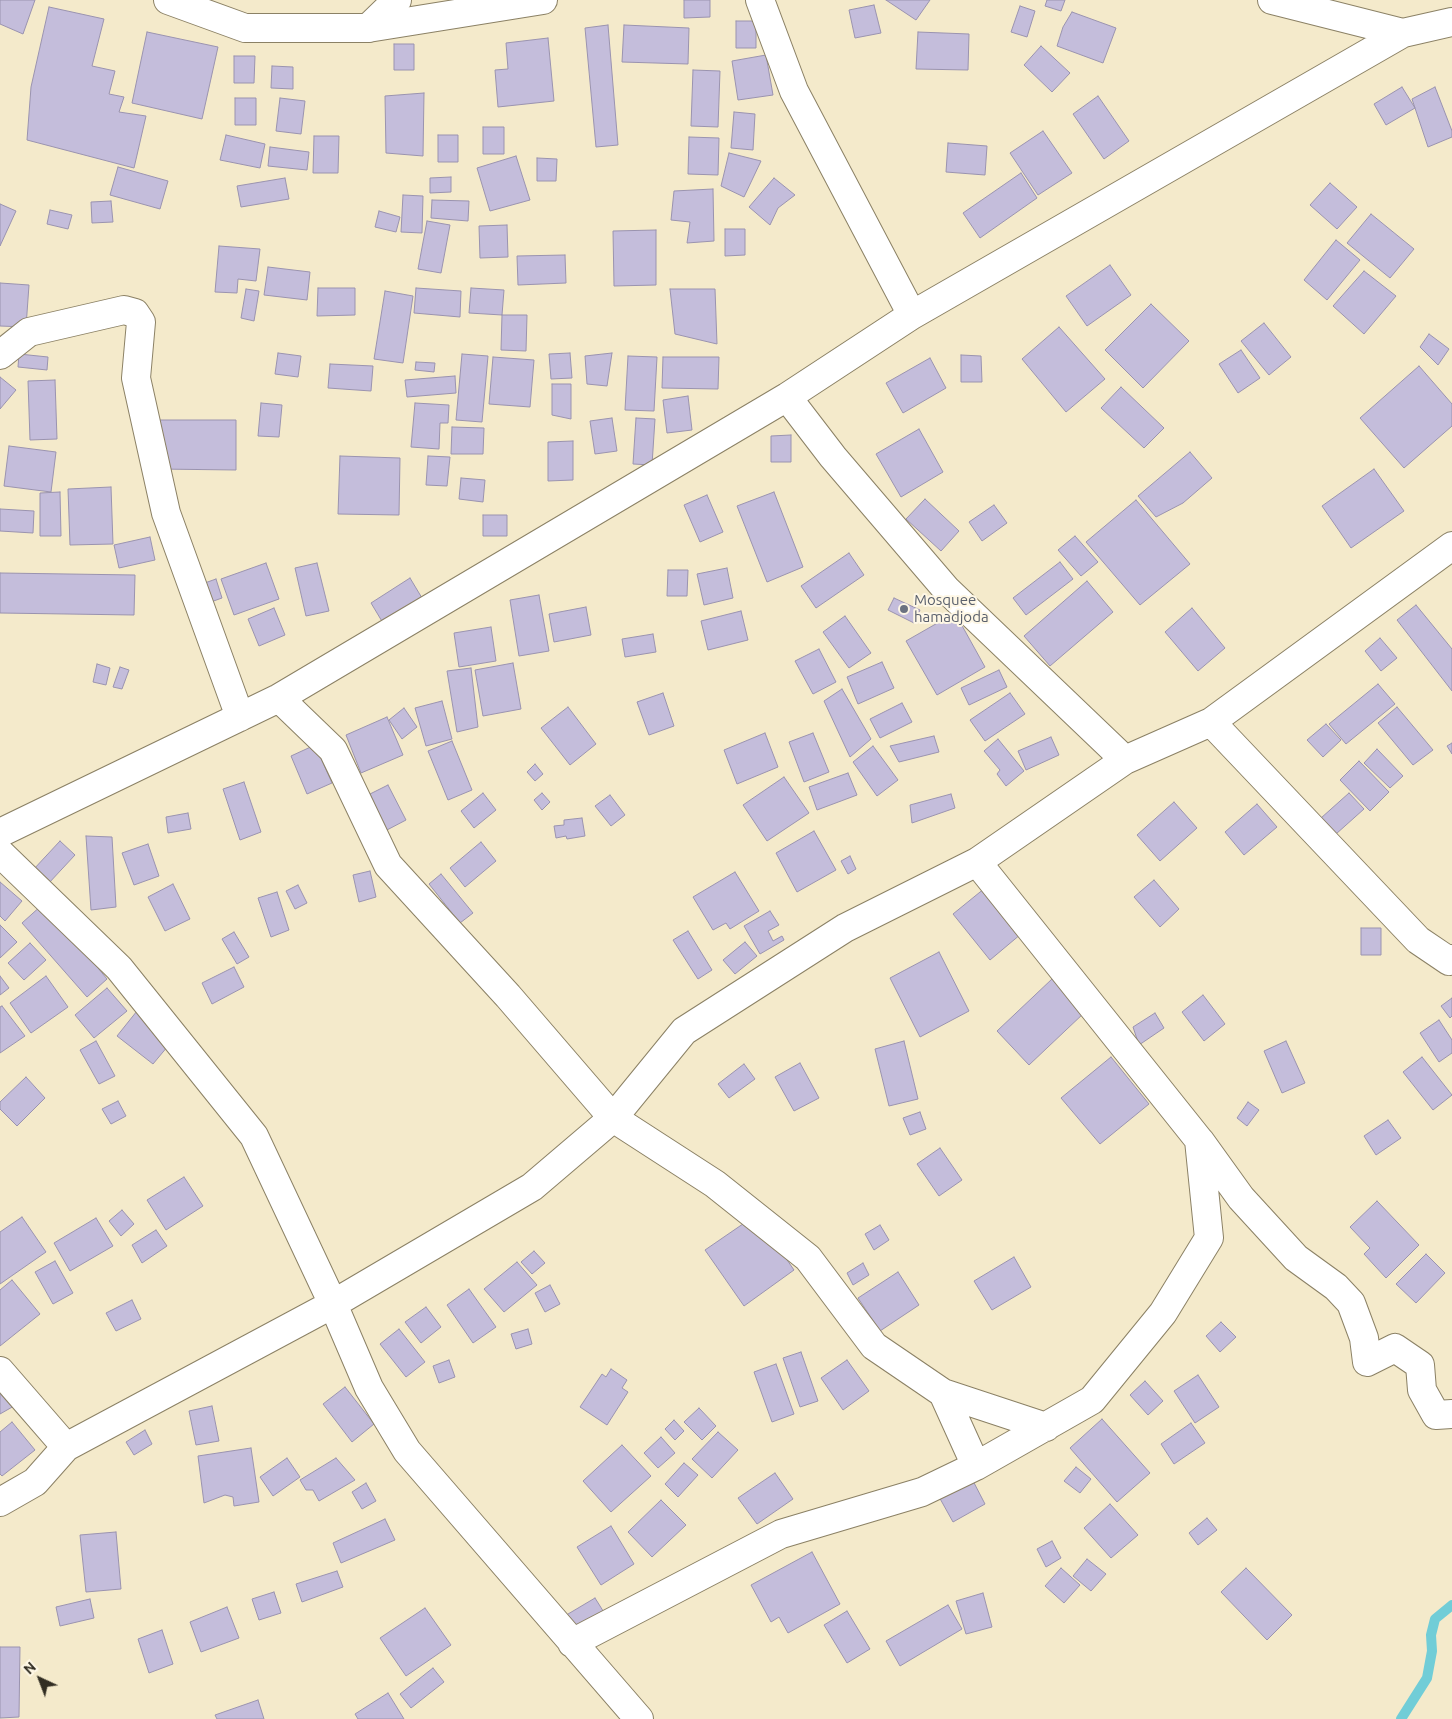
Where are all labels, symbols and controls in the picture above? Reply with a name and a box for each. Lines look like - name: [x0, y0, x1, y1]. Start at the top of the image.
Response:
- place label: Mosquee hamadjoda: [914, 591, 989, 626]
- marker: Mosquee hamadjoda: [898, 603, 910, 615]
- north arrow: [15, 1654, 65, 1704]
- text: N: [20, 1659, 39, 1677]

